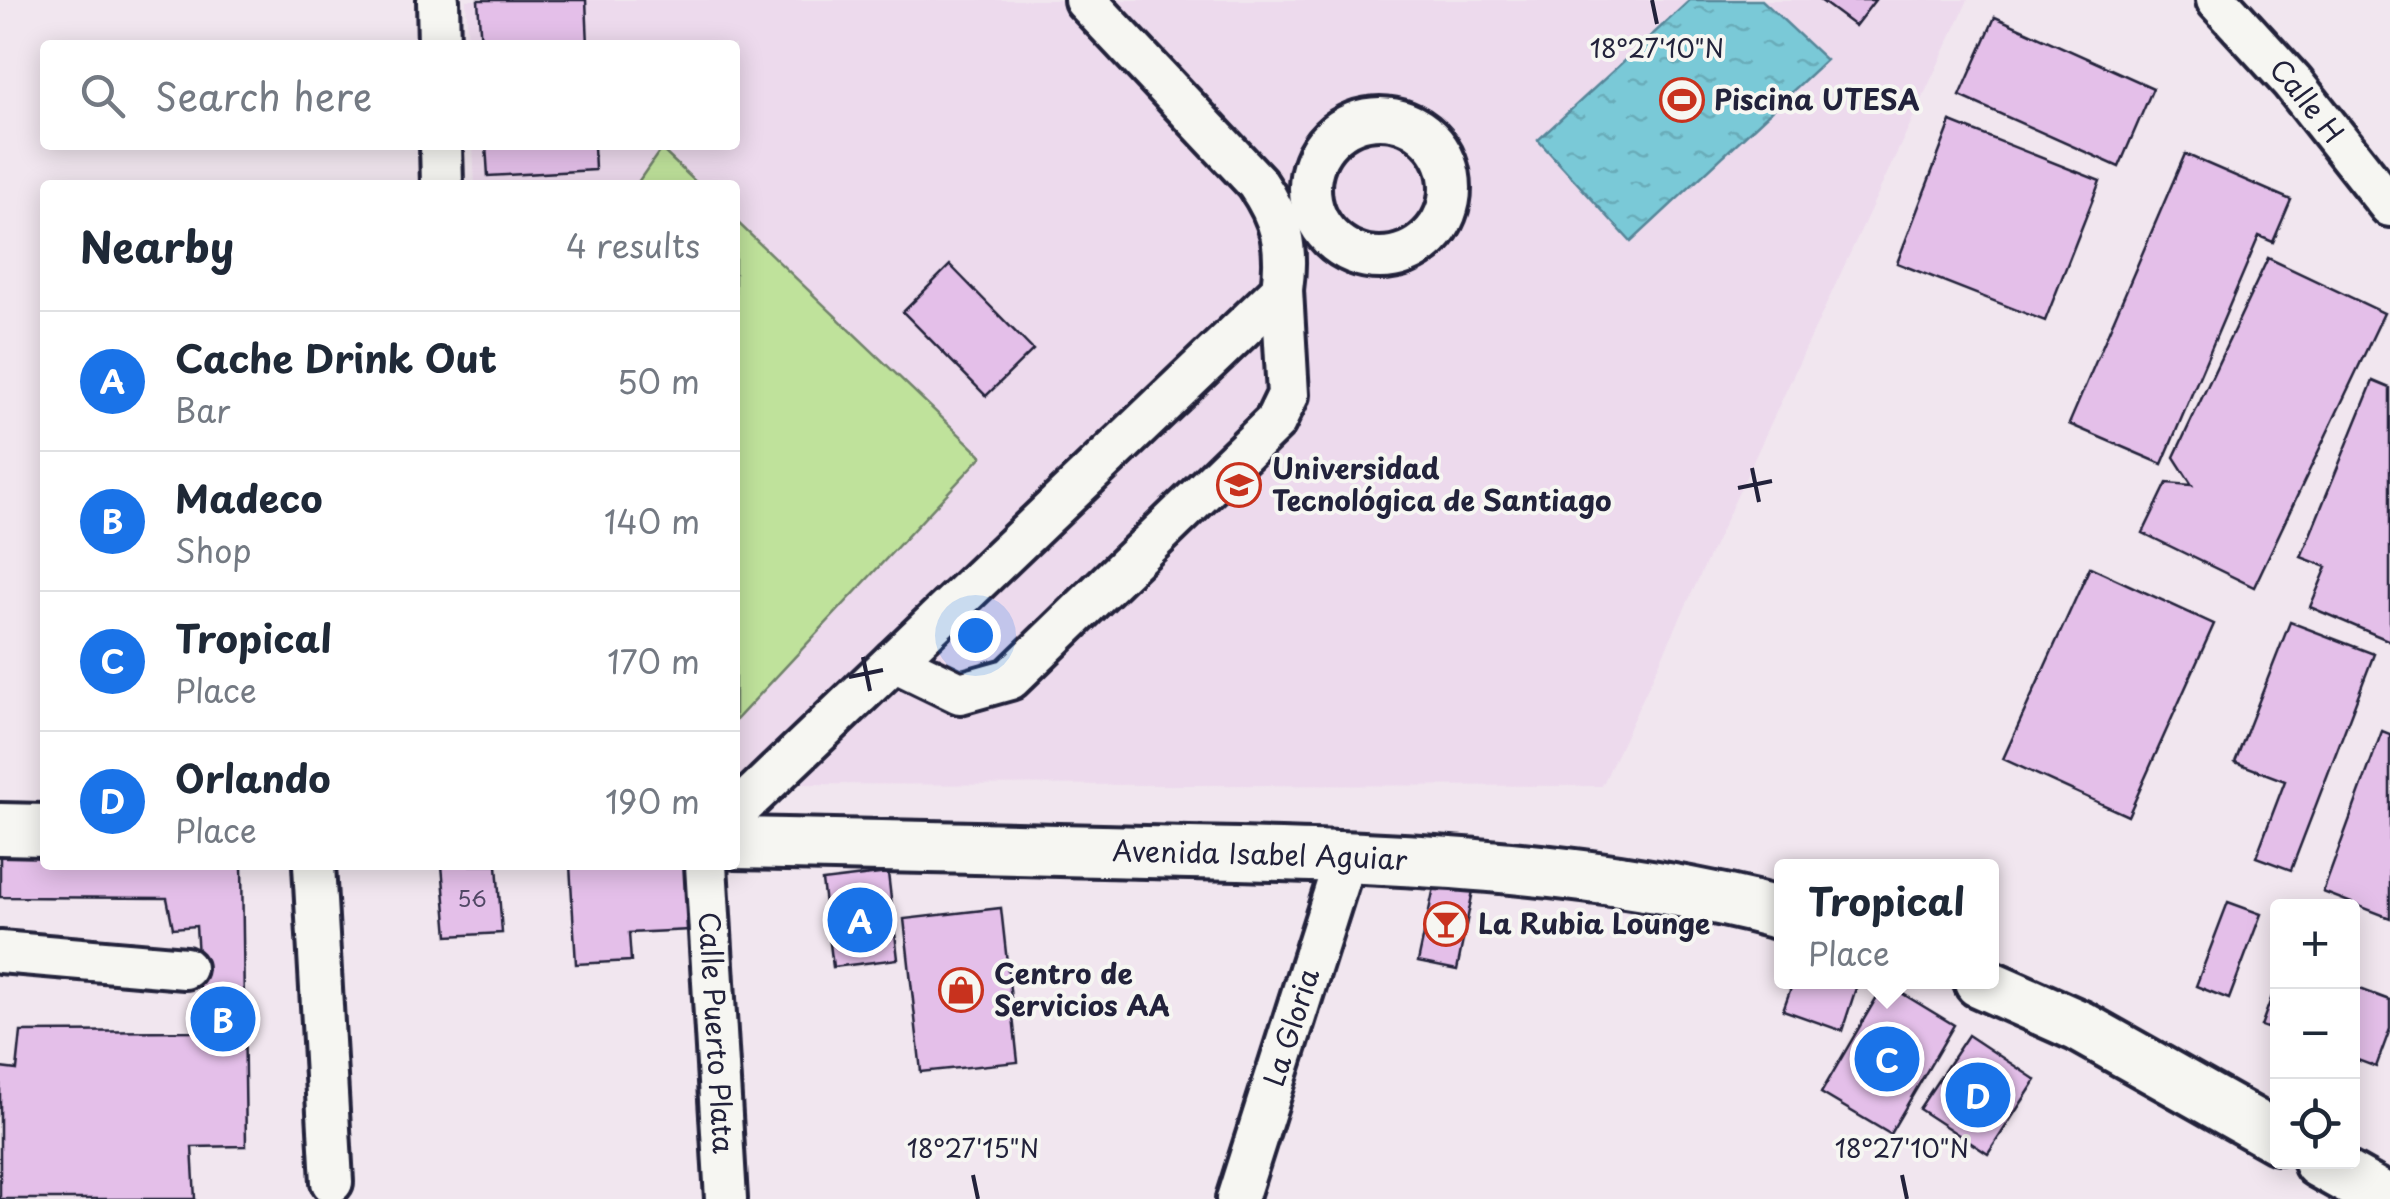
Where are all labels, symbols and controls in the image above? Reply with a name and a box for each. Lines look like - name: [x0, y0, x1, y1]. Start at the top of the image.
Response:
- text: 18°27'10"N: [1590, 29, 1724, 67]
- search box: [40, 40, 740, 150]
- street label: Calle H: [2260, 48, 2355, 152]
- text: Search here: [155, 67, 372, 124]
- icon: search: [75, 68, 130, 123]
- sports icon: Piscina UTESA: [1659, 77, 1705, 123]
- place label: Piscina UTESA: [1714, 77, 1920, 120]
- text: Nearby: [80, 214, 234, 277]
- text: 4 results: [566, 221, 700, 269]
- text: Cache Drink Out: [175, 329, 497, 386]
- text: A: [100, 357, 125, 405]
- text: 50 m: [617, 357, 700, 405]
- text: Bar: [175, 386, 231, 434]
- place label: Universidad Tecnológica de Santiago: [1272, 446, 1612, 521]
- school or university icon: Universidad Tecnológica de Santiago: [1216, 462, 1262, 508]
- text: Madeco: [175, 469, 323, 526]
- text: B: [102, 497, 123, 545]
- text: 140 m: [604, 497, 700, 545]
- text: Shop: [175, 526, 252, 574]
- text: Tropical: [175, 609, 332, 666]
- your location: [950, 610, 1001, 661]
- text: C: [100, 637, 125, 685]
- text: 170 m: [607, 637, 700, 685]
- text: Place: [175, 666, 257, 714]
- text: Orlando: [175, 749, 331, 806]
- text: D: [100, 777, 125, 825]
- text: 190 m: [605, 777, 700, 825]
- text: Place: [175, 806, 257, 854]
- street label: Avenida Isabel Aguiar: [1112, 828, 1409, 880]
- popup: [1774, 859, 1999, 989]
- text: Tropical: [1808, 872, 1965, 929]
- house number: 56: [457, 881, 487, 914]
- pin: A: [828, 882, 892, 958]
- map controls: [2270, 899, 2360, 1169]
- button: +: [2270, 899, 2360, 989]
- bar icon: La Rubia Lounge: [1423, 901, 1469, 947]
- place label: La Rubia Lounge: [1478, 901, 1710, 944]
- street label: Calle Puerto Plata: [689, 910, 746, 1155]
- text: Place: [1808, 929, 1890, 977]
- place label: Centro de Servicios AA: [994, 951, 1170, 1026]
- street label: La Gloria: [1251, 962, 1329, 1092]
- shop icon: Centro de Servicios AA: [938, 967, 984, 1013]
- pin: B: [190, 982, 256, 1056]
- button: −: [2270, 989, 2360, 1079]
- pin: C: [1854, 1022, 1920, 1096]
- pin: D: [1946, 1058, 2010, 1132]
- button: locate: [2270, 1079, 2360, 1169]
- text: 18°27'15"N: [907, 1129, 1039, 1167]
- text: 18°27'10"N: [1835, 1129, 1969, 1167]

